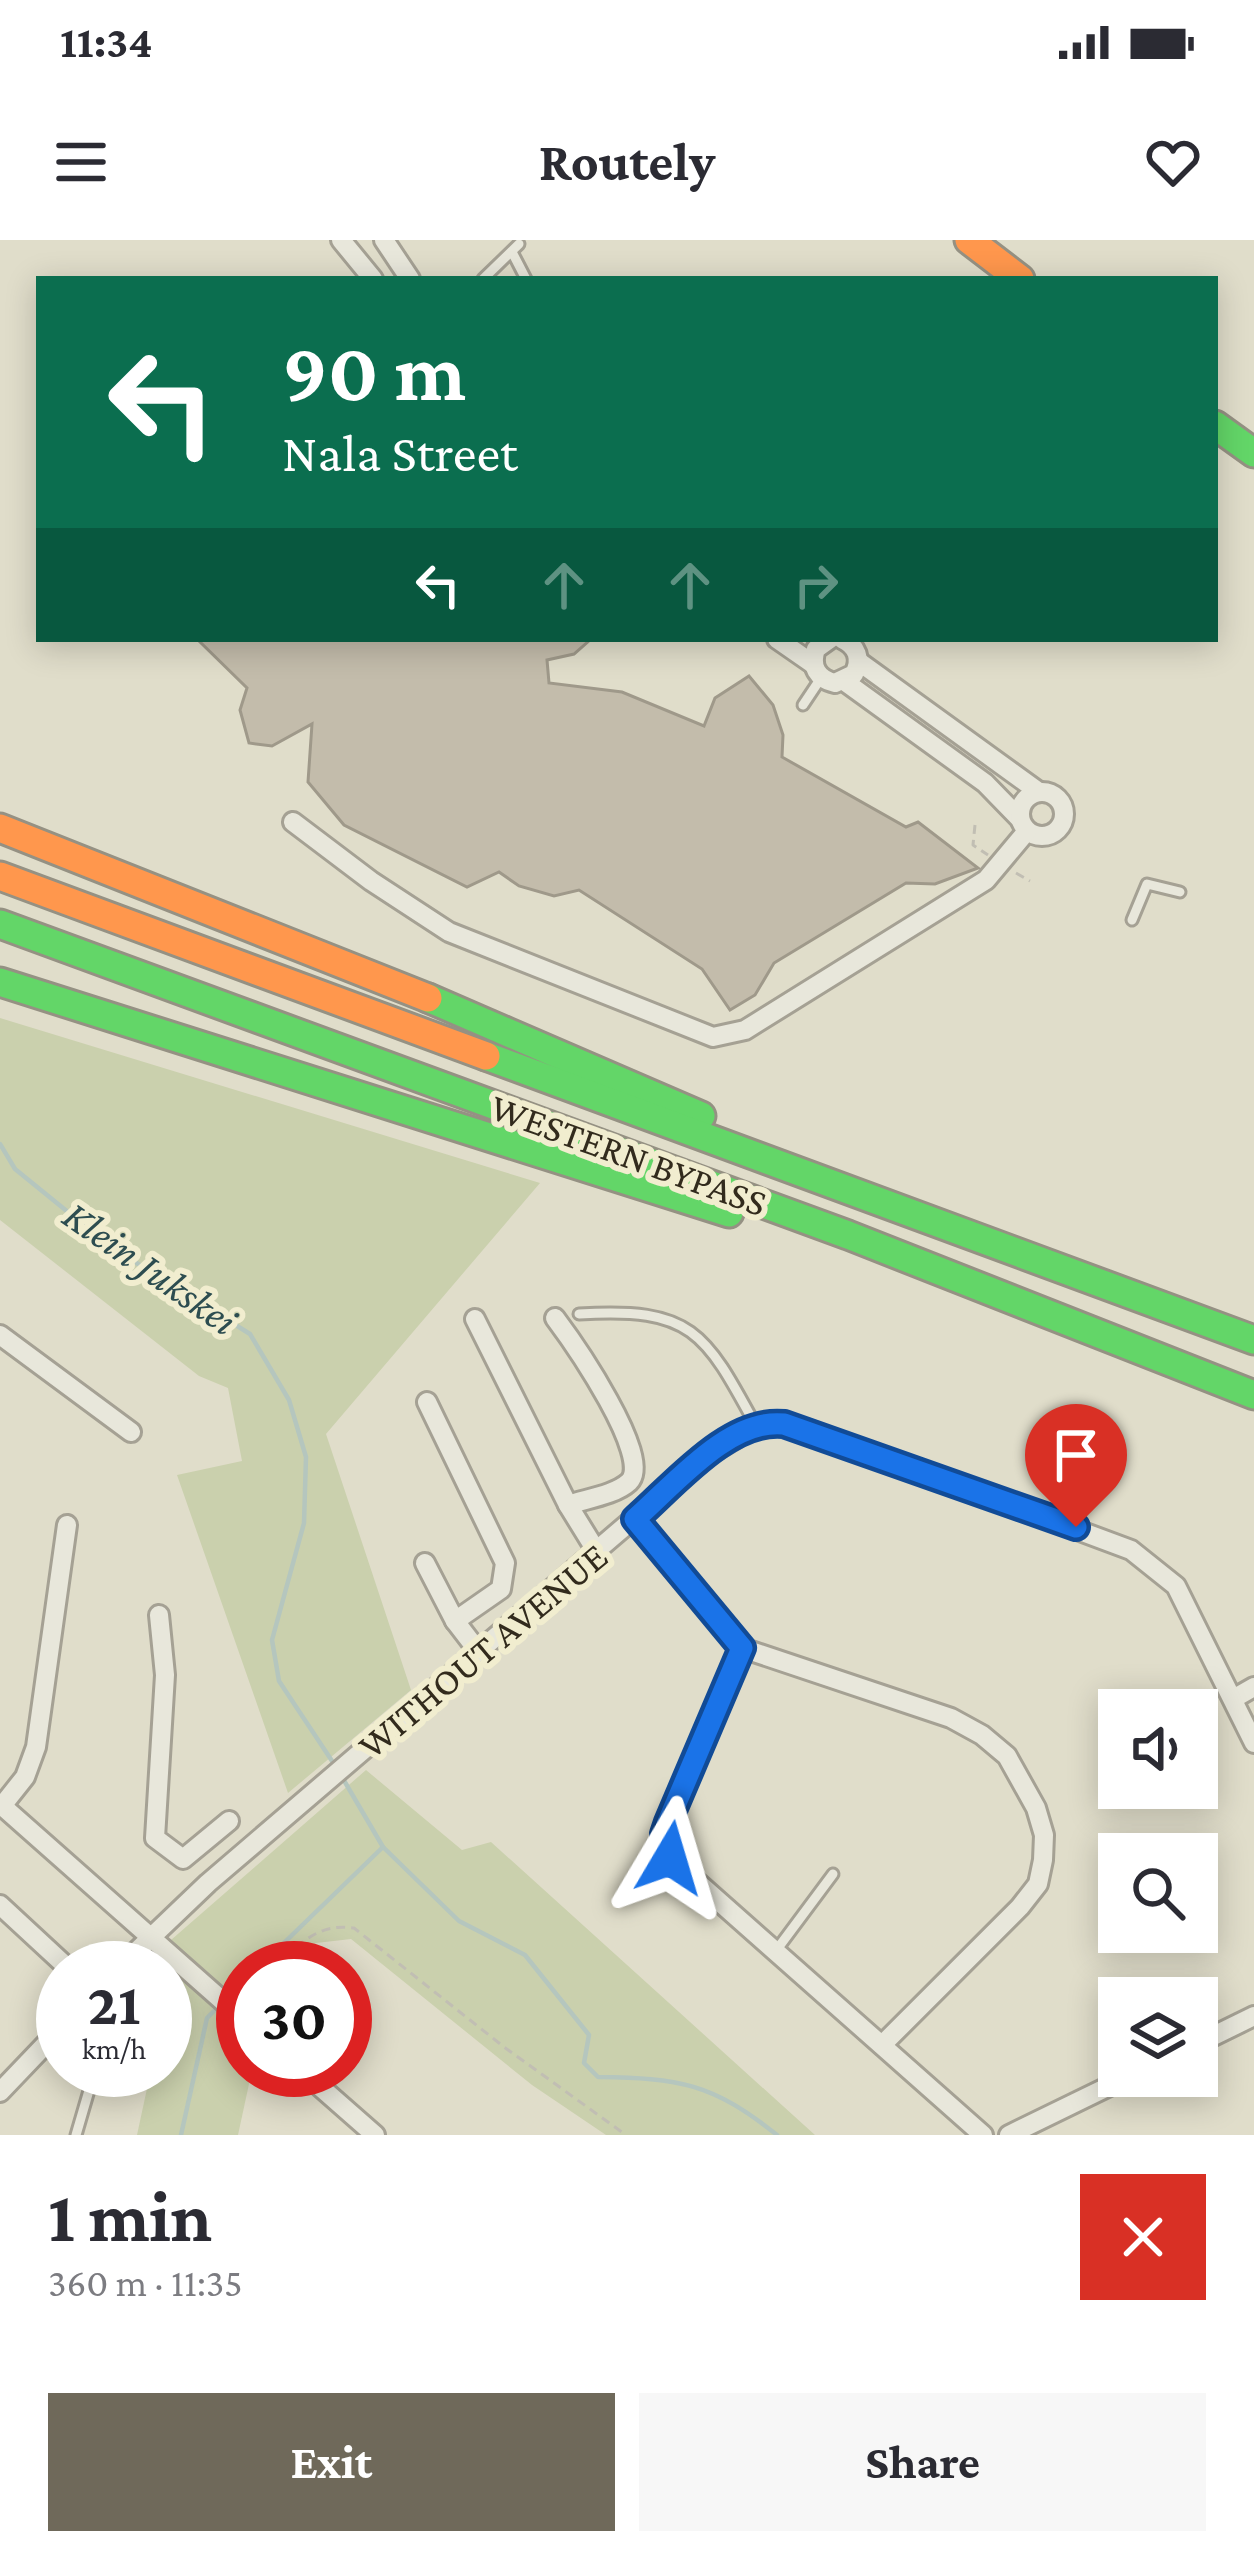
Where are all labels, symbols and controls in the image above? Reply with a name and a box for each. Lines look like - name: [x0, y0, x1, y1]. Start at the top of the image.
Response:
- text: 11:34: [60, 17, 152, 67]
- icon: menu: [48, 129, 114, 195]
- icon: heart: [1140, 129, 1206, 195]
- text: Routely: [539, 132, 715, 192]
- icon: left: [84, 324, 240, 480]
- text: 90 m: [282, 325, 466, 418]
- text: Nala Street: [282, 423, 518, 483]
- icon: left: [405, 552, 471, 618]
- icon: ahead: [531, 552, 597, 618]
- icon: ahead: [657, 552, 723, 618]
- icon: right: [783, 552, 849, 618]
- street label: WESTERN BYPASS: [485, 1085, 773, 1224]
- water label: Klein Jukskei: [55, 1191, 247, 1345]
- pin: [1025, 1404, 1127, 1527]
- icon: arrive: [1043, 1422, 1109, 1488]
- street label: WITHOUT AVENUE: [349, 1534, 615, 1767]
- map controls: [1098, 1689, 1218, 2097]
- button: sound: [1098, 1689, 1218, 1809]
- position arrow: [607, 1795, 733, 1921]
- button: search: [1098, 1833, 1218, 1953]
- speed limit sign: 30: [216, 1941, 372, 2097]
- text: 21: [87, 1970, 141, 2037]
- button: layers: [1098, 1977, 1218, 2097]
- text: km/h: [82, 2032, 146, 2065]
- button: close: [1080, 2174, 1206, 2300]
- text: 1 min: [48, 2176, 212, 2256]
- text: 360 m · 11:35: [48, 2261, 243, 2304]
- button: Exit: [48, 2393, 615, 2531]
- button: Share: [639, 2393, 1206, 2531]

